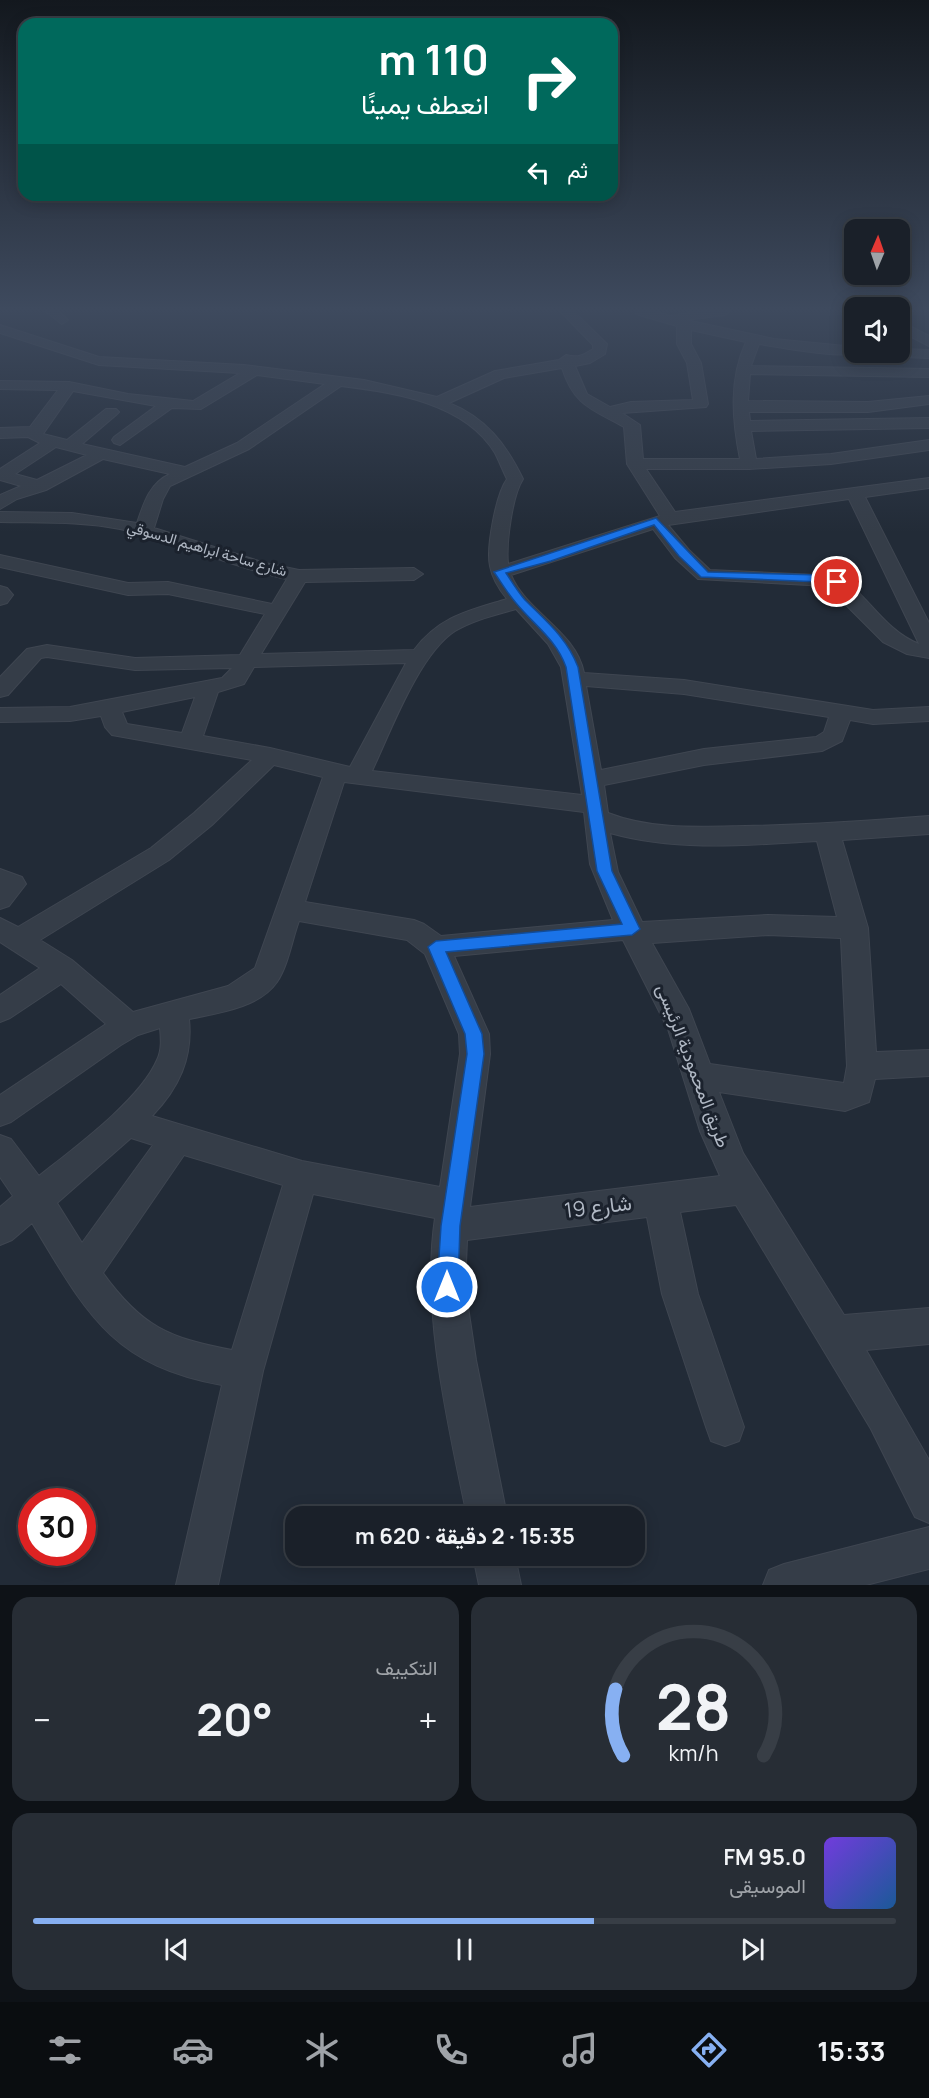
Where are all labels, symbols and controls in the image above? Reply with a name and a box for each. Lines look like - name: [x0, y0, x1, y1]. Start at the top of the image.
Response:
- text: 110 m: [378, 30, 489, 88]
- icon: right: [510, 42, 588, 120]
- text: انعطف يمينًا: [361, 85, 489, 122]
- text: ثم: [567, 155, 588, 185]
- icon: left: [522, 156, 555, 189]
- north arrow: [844, 219, 910, 285]
- map controls: [844, 219, 910, 363]
- button: sound: [844, 297, 910, 363]
- street label: شارع ساحة ابراهيم الدسوقي: [124, 516, 290, 584]
- pin: [811, 556, 862, 607]
- icon: arrive: [820, 565, 853, 598]
- street label: طريق المحمودية الرئيسى: [652, 980, 736, 1151]
- street label: شارع 19: [563, 1188, 633, 1225]
- position arrow: [415, 1255, 479, 1319]
- speed limit sign: 30: [18, 1488, 96, 1566]
- text: 15:35 · 2 دقيقة · 620 m: [355, 1521, 575, 1551]
- text: التكييف: [375, 1654, 438, 1681]
- text: 28: [656, 1663, 731, 1749]
- text: 20°: [196, 1688, 273, 1750]
- text: −: [33, 1697, 51, 1742]
- text: +: [418, 1697, 438, 1742]
- text: km/h: [669, 1738, 719, 1767]
- text: 95.0 FM: [724, 1842, 806, 1872]
- text: الموسيقى: [729, 1872, 806, 1899]
- icon: previous: [160, 1933, 193, 1966]
- icon: pause: [448, 1933, 481, 1966]
- icon: next: [736, 1933, 769, 1966]
- icon: filters: [44, 2029, 86, 2071]
- icon: car: [172, 2029, 214, 2071]
- icon: climate: [301, 2029, 343, 2071]
- icon: phone: [430, 2029, 472, 2071]
- icon: music: [559, 2029, 601, 2071]
- icon: directions: [688, 2029, 730, 2071]
- text: 15:33: [817, 2032, 886, 2069]

